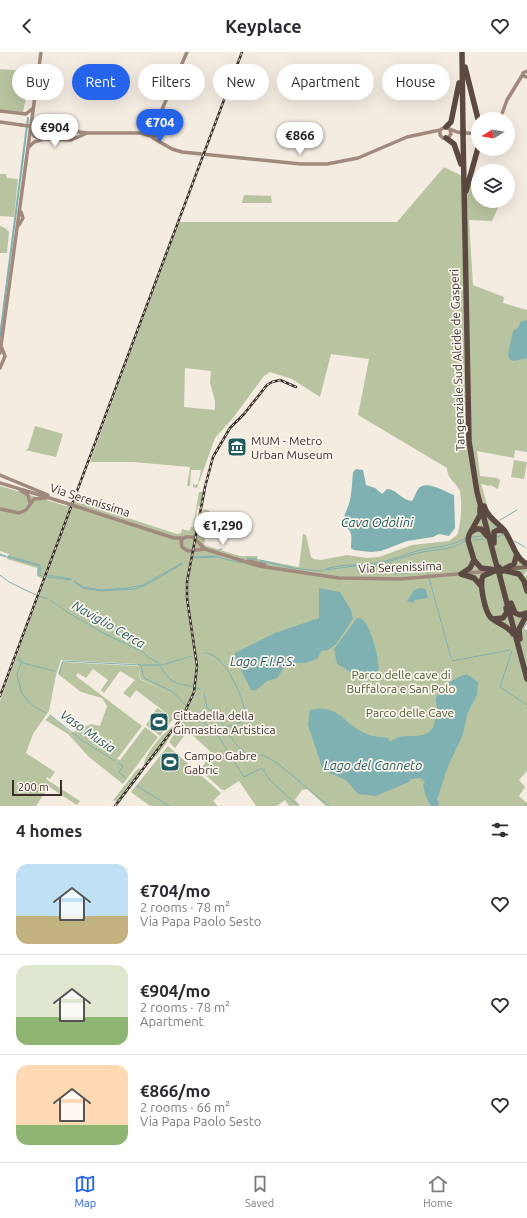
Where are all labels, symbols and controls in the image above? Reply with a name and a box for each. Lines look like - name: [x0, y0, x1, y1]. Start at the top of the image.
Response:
- icon: back: [16, 15, 38, 37]
- icon: heart: [489, 15, 511, 37]
- text: Keyplace: [225, 16, 302, 36]
- chip: Buy: [12, 64, 64, 100]
- chip: Rent: [72, 64, 130, 100]
- chip: Filters: [138, 64, 205, 100]
- chip: New: [213, 64, 269, 100]
- chip: Apartment: [277, 64, 374, 100]
- chip: House: [382, 64, 450, 100]
- pin: €704: [136, 109, 184, 143]
- north arrow: [471, 112, 515, 156]
- map controls: [471, 112, 515, 208]
- pin: €904: [31, 114, 79, 148]
- text: €704: [145, 115, 175, 129]
- text: €904: [40, 120, 70, 134]
- pin: €866: [276, 122, 324, 156]
- text: €866: [285, 128, 315, 142]
- button: layers: [471, 164, 515, 208]
- street label: Tangenziale Sud Alcide de Gasperi: [447, 269, 467, 451]
- place label: MUM - Metro Urban Museum: [251, 434, 333, 461]
- museum icon: MUM - Metro Urban Museum: [226, 436, 248, 458]
- street label: Via Serenissima: [48, 481, 132, 519]
- pin: €1,290: [190, 512, 256, 546]
- water label: Cava Odolini: [341, 515, 414, 529]
- text: €1,290: [203, 518, 243, 532]
- street label: Via Serenissima: [358, 559, 442, 575]
- water label: Naviglio Cerca: [70, 598, 148, 650]
- water label: Lago F.I.P.S.: [230, 654, 296, 668]
- park label: Parco delle cave di Buffalora e San Polo: [346, 668, 456, 695]
- park label: Parco delle Cave: [366, 706, 454, 719]
- water label: Vaso Musia: [58, 707, 118, 755]
- place label: Cittadella della Ginnastica Artistica: [173, 709, 276, 736]
- sports icon: Cittadella della Ginnastica Artistica: [148, 711, 170, 733]
- place label: Campo Gabre Gabric: [184, 749, 257, 776]
- sports icon: Campo Gabre Gabric: [159, 751, 181, 773]
- water label: Lago del Canneto: [324, 758, 422, 772]
- scale bar: [12, 778, 62, 797]
- text: 200 m: [18, 781, 49, 793]
- icon: filters: [489, 819, 511, 841]
- text: 4 homes: [16, 821, 82, 840]
- icon: home: [48, 880, 96, 928]
- text: €704/mo: [140, 881, 210, 900]
- icon: heart: [489, 893, 511, 915]
- text: 2 rooms · 78 m²: [140, 900, 230, 914]
- text: Via Papa Paolo Sesto: [140, 914, 261, 928]
- icon: home: [48, 981, 96, 1029]
- text: €904/mo: [140, 981, 210, 1000]
- icon: heart: [489, 994, 511, 1016]
- text: 2 rooms · 78 m²: [140, 1000, 230, 1014]
- text: Apartment: [140, 1014, 204, 1028]
- icon: home: [48, 1081, 96, 1129]
- text: €866/mo: [140, 1081, 210, 1100]
- icon: heart: [489, 1094, 511, 1116]
- text: 2 rooms · 66 m²: [140, 1100, 230, 1114]
- text: Via Papa Paolo Sesto: [140, 1114, 261, 1128]
- tab: Map: [74, 1173, 96, 1209]
- tab: Saved: [245, 1173, 274, 1209]
- tab: Home: [423, 1173, 453, 1209]

